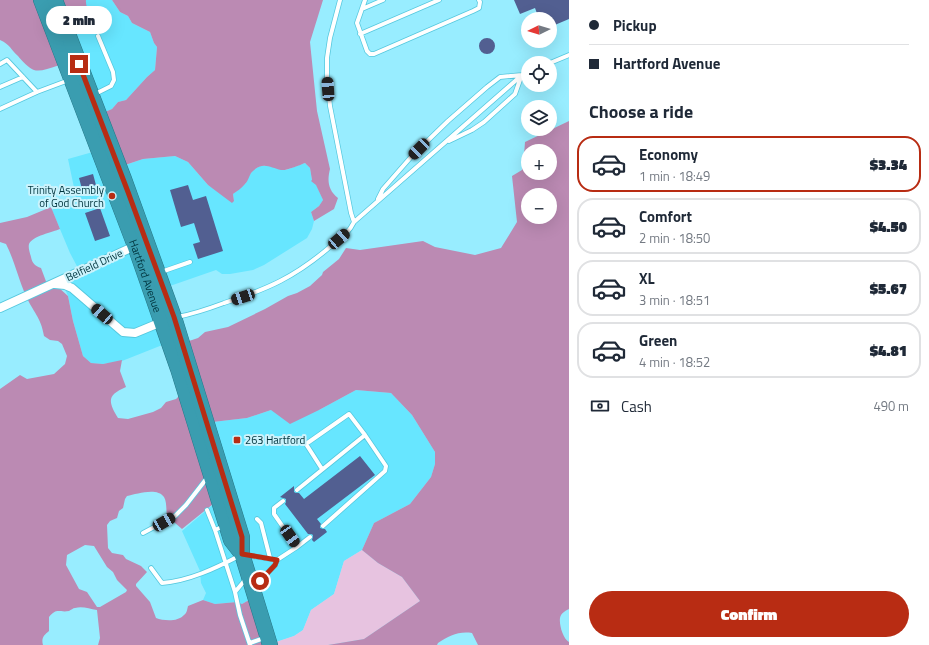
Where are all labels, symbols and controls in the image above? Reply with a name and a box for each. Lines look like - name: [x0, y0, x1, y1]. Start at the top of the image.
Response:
- callout: 2 min: [46, 6, 112, 34]
- text: 2 min: [63, 10, 95, 30]
- north arrow: [521, 12, 557, 48]
- map controls: [521, 12, 557, 224]
- text: Pickup: [613, 14, 657, 37]
- text: Hartford Avenue: [613, 52, 720, 75]
- route end: [70, 55, 88, 73]
- button: locate: [521, 56, 557, 92]
- car: [321, 77, 335, 101]
- text: Choose a ride: [589, 98, 693, 125]
- button: layers: [521, 100, 557, 136]
- car: [406, 136, 432, 162]
- text: Economy: [639, 143, 698, 166]
- button: +: [521, 144, 557, 180]
- icon: car: [591, 146, 627, 182]
- text: $3.34: [870, 153, 907, 176]
- text: 1 min · 18:49: [639, 166, 710, 186]
- place label: Trinity Assembly of God Church: [28, 182, 105, 211]
- button: −: [521, 188, 557, 224]
- marker: Trinity Assembly of God Church: [107, 191, 117, 201]
- text: Comfort: [639, 205, 692, 228]
- icon: car: [591, 208, 627, 244]
- text: $4.50: [870, 215, 907, 238]
- car: [326, 227, 352, 251]
- text: 2 min · 18:50: [639, 228, 710, 248]
- street label: Hartford Avenue: [125, 237, 166, 315]
- street label: Belfield Drive: [63, 245, 126, 285]
- text: XL: [639, 267, 655, 290]
- icon: car: [591, 270, 627, 306]
- text: $5.67: [870, 277, 907, 300]
- car: [230, 288, 256, 306]
- text: 3 min · 18:51: [639, 290, 710, 310]
- car: [89, 302, 115, 326]
- text: Green: [639, 329, 677, 352]
- icon: car: [591, 332, 627, 368]
- text: $4.81: [870, 339, 907, 362]
- text: 4 min · 18:52: [639, 352, 710, 372]
- icon: cash: [589, 395, 611, 417]
- text: Cash: [621, 395, 652, 418]
- text: 490 m: [873, 396, 909, 416]
- place label: 263 Hartford: [245, 432, 306, 448]
- marker: 263 Hartford: [232, 435, 242, 445]
- car: [151, 511, 177, 533]
- car: [278, 523, 302, 549]
- route start: [251, 572, 269, 590]
- button: Confirm: [589, 591, 909, 637]

